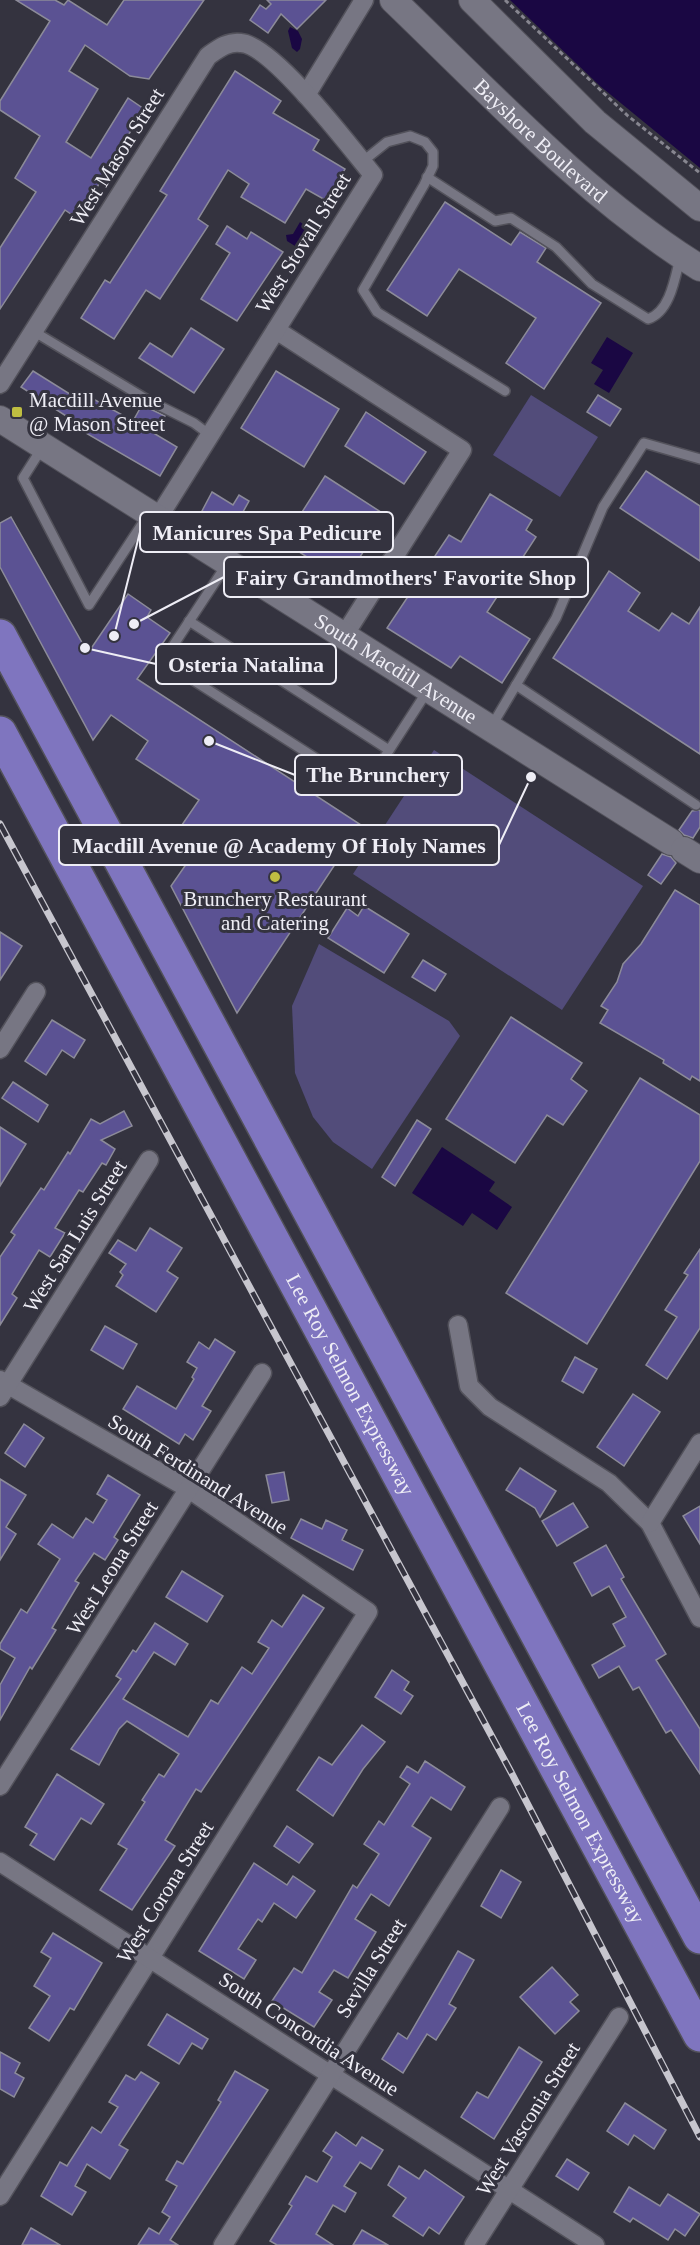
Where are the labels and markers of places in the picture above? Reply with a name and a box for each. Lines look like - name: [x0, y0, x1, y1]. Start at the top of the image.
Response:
- place label: Macdill Avenue @ Mason Street: [29, 388, 165, 436]
- marker: Macdill Avenue @ Mason Street: [10, 405, 24, 419]
- callout: Manicures Spa Pedicure: [140, 512, 393, 552]
- callout: Fairy Grandmothers' Favorite Shop: [224, 557, 588, 597]
- callout: Osteria Natalina: [156, 644, 336, 684]
- callout: The Brunchery: [295, 755, 462, 795]
- callout: Macdill Avenue @ Academy Of Holy Names: [59, 825, 499, 865]
- marker: Brunchery Restaurant and Catering: [268, 870, 282, 884]
- place label: Brunchery Restaurant and Catering: [183, 887, 367, 935]

